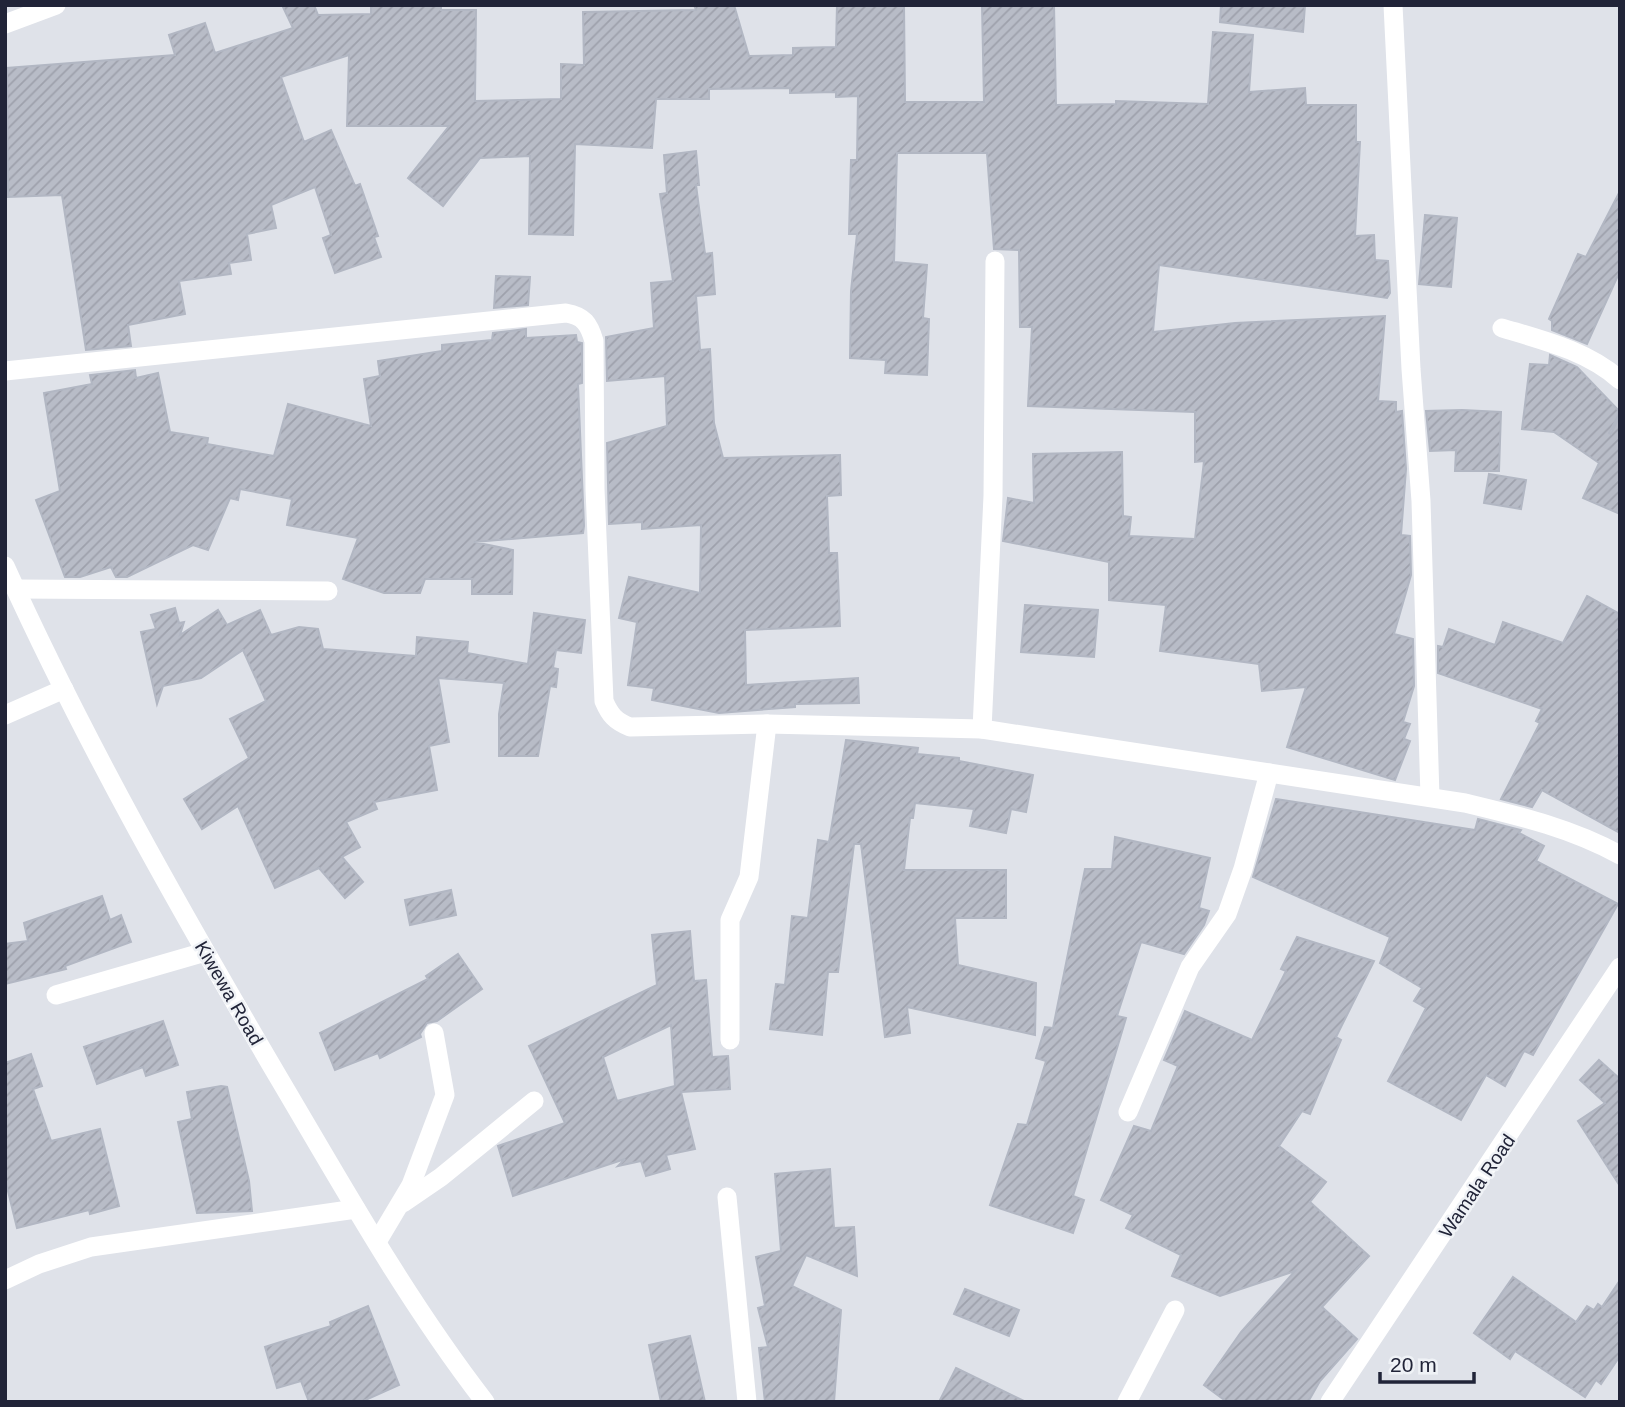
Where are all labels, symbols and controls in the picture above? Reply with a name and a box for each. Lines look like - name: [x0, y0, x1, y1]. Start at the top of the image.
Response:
- street label: Kiwewa Road: [191, 937, 267, 1049]
- street label: Wamala Road: [1435, 1131, 1519, 1241]
- scale bar: [1380, 1340, 1474, 1384]
- text: 20 m: [1390, 1353, 1437, 1376]

